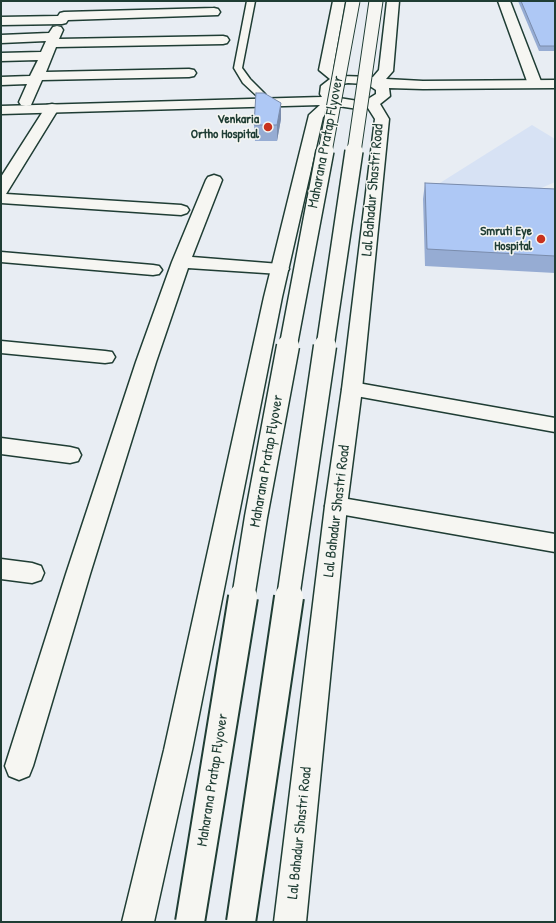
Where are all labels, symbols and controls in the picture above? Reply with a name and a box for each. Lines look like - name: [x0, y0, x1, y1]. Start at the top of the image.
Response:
- street label: Maharana Pratap Flyover: [304, 74, 348, 210]
- place label: Venkaria Ortho Hospital: [191, 112, 259, 143]
- marker: Venkaria Ortho Hospital: [262, 121, 274, 133]
- street label: Lal Bahadur Shastri Road: [358, 123, 388, 257]
- place label: Smruti Eye Hospital: [480, 224, 532, 255]
- marker: Smruti Eye Hospital: [535, 233, 547, 245]
- street label: Maharana Pratap Flyover: [246, 393, 288, 529]
- street label: Lal Bahadur Shastri Road: [320, 444, 354, 578]
- street label: Maharana Pratap Flyover: [194, 712, 232, 848]
- street label: Lal Bahadur Shastri Road: [284, 766, 316, 900]

